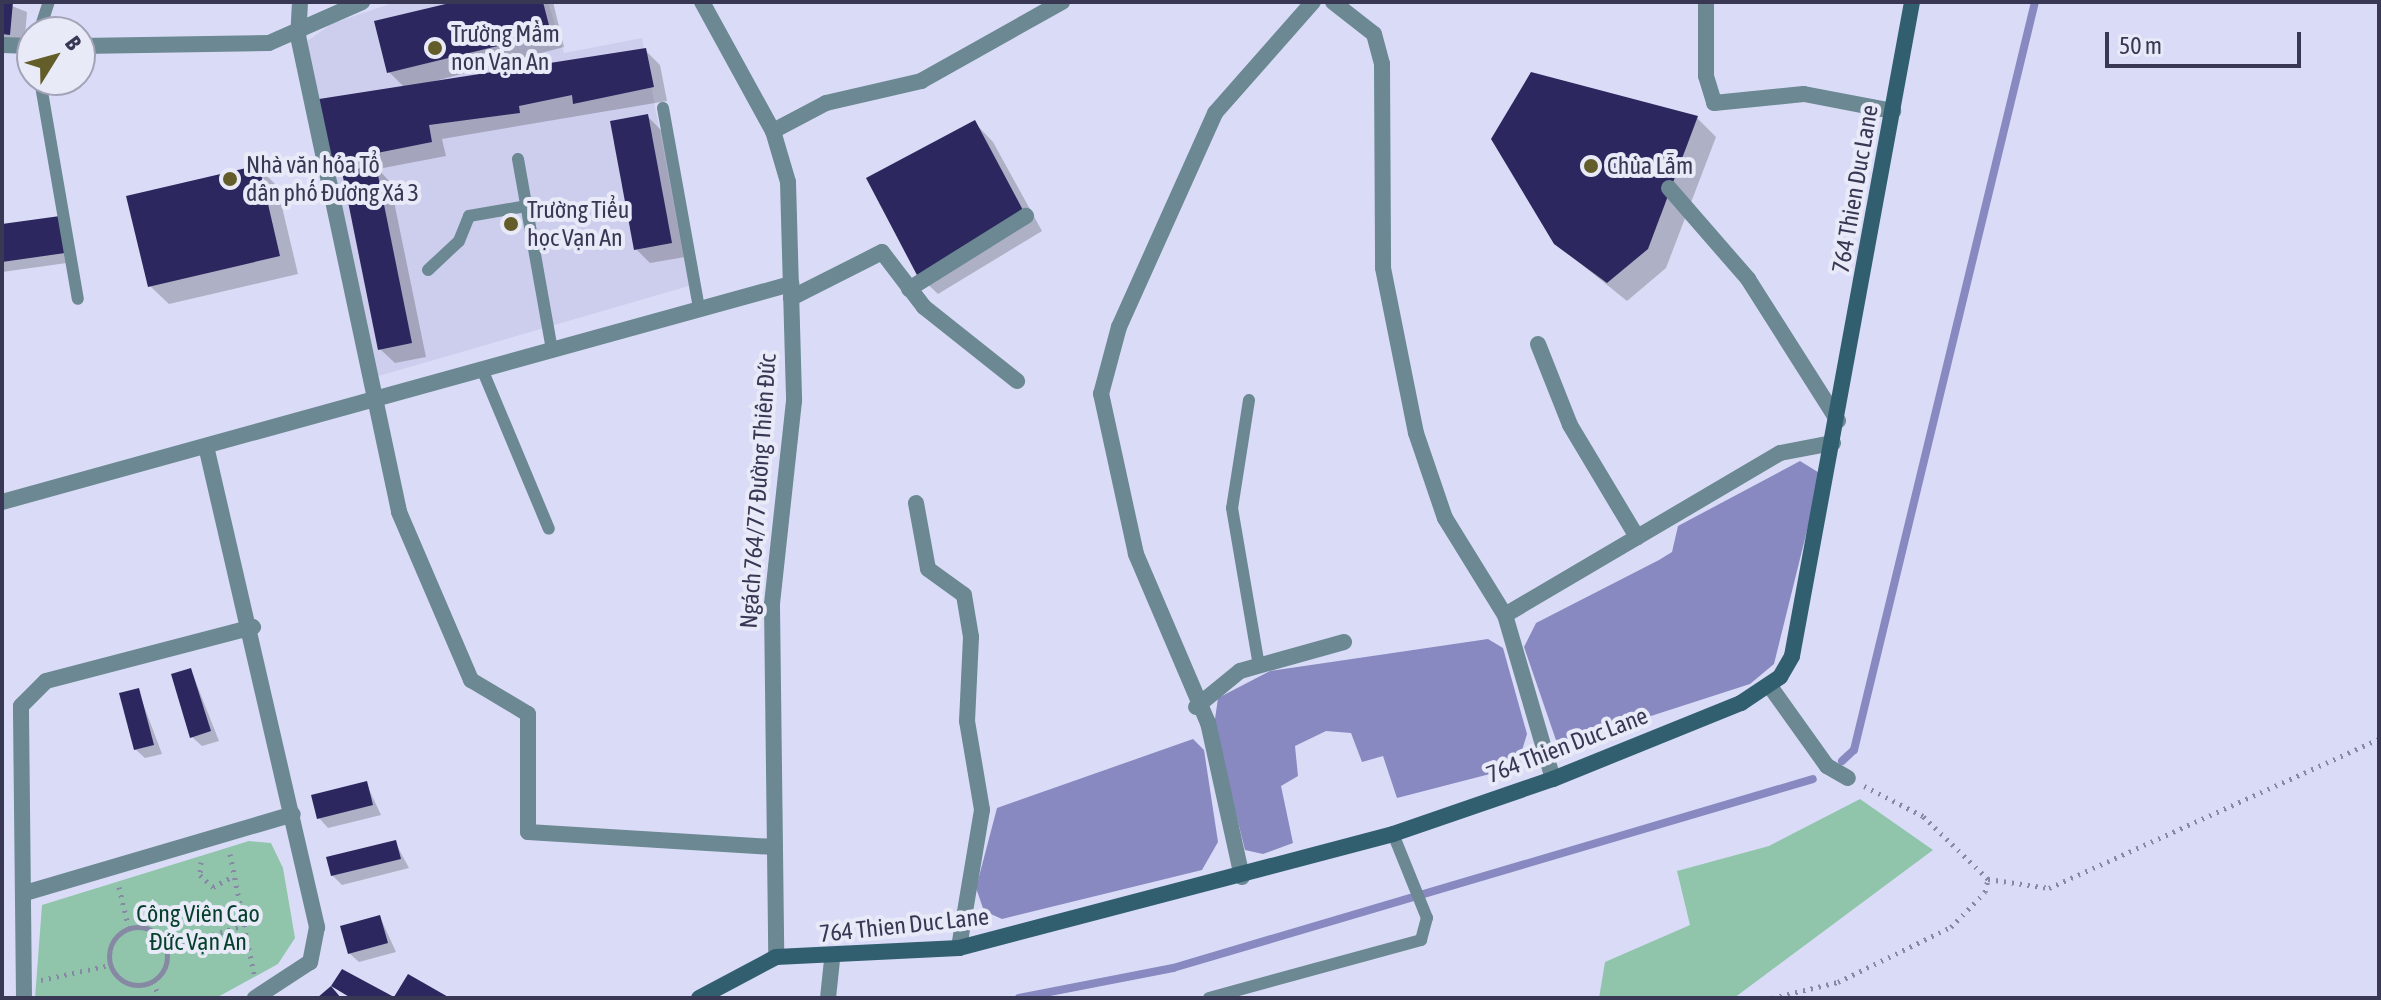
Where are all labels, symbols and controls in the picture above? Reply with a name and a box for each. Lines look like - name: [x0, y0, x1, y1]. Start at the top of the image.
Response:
- north arrow: [16, 16, 96, 96]
- scale bar: [2109, 16, 2305, 66]
- place label: Trường Mầm non Vạn An: [451, 20, 560, 76]
- text: B: [60, 31, 87, 55]
- text: 50 m: [2119, 32, 2162, 59]
- marker: Trường Mầm non Vạn An: [426, 39, 444, 57]
- street label: 764 Thien Duc Lane: [1826, 103, 1884, 275]
- place label: Nhà văn hóa Tổ dân phố Đương Xá 3: [246, 151, 419, 207]
- place label: Chùa Lẫm: [1607, 152, 1693, 180]
- marker: Chùa Lẫm: [1582, 157, 1600, 175]
- marker: Nhà văn hóa Tổ dân phố Đương Xá 3: [221, 170, 239, 188]
- place label: Trường Tiểu học Vạn An: [527, 196, 629, 252]
- marker: Trường Tiểu học Vạn An: [502, 215, 520, 233]
- street label: Ngách 764/77 Đường Thiên Đức: [734, 353, 782, 629]
- street label: 764 Thien Duc Lane: [1482, 701, 1652, 789]
- park label: Công Viên Cao Đức Vạn An: [136, 900, 260, 956]
- street label: 764 Thien Duc Lane: [818, 902, 990, 948]

